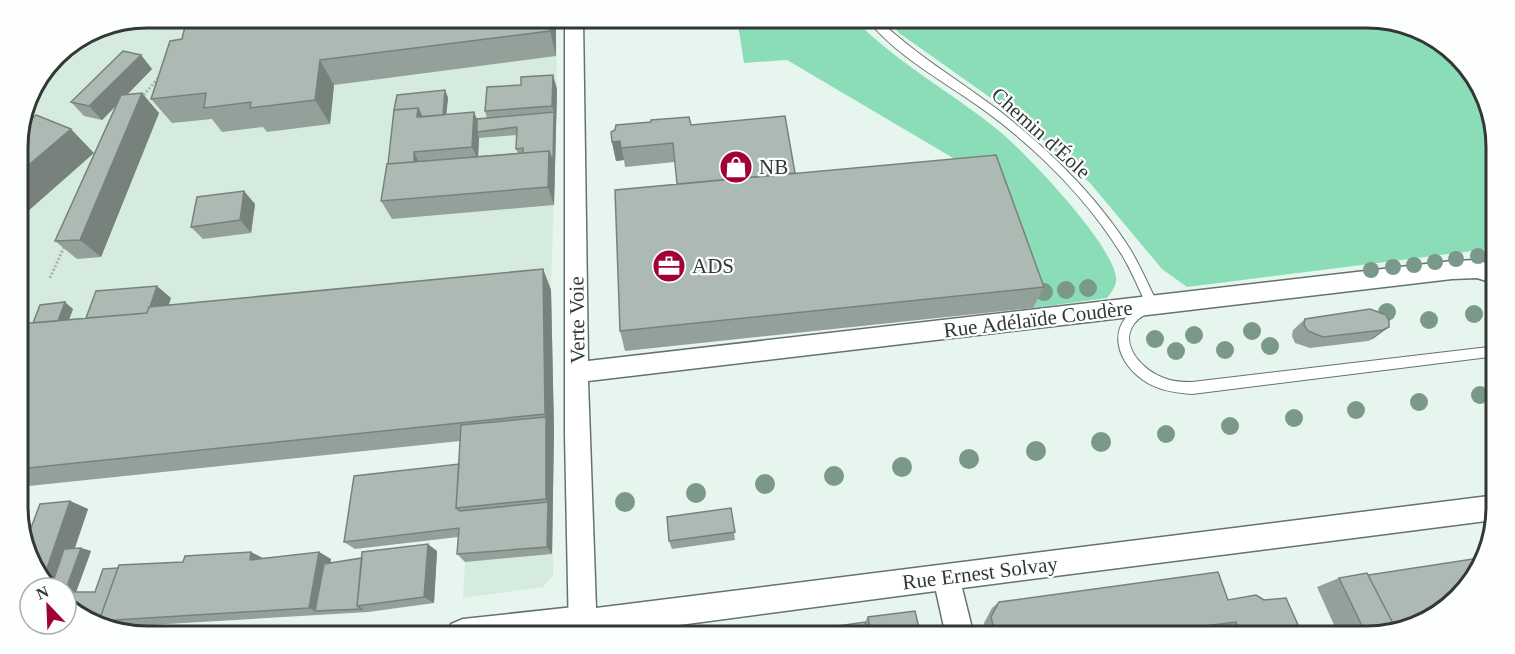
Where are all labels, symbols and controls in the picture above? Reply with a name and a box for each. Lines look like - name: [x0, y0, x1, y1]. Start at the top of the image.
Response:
- street label: Chemin d'Éole: [987, 82, 1095, 184]
- shop icon: NB: [718, 149, 754, 185]
- place label: NB: [759, 155, 788, 179]
- office icon: ADS: [651, 248, 687, 284]
- place label: ADS: [692, 254, 734, 278]
- street label: Verte Voie: [564, 276, 590, 364]
- street label: Rue Adélaïde Coudère: [942, 296, 1134, 342]
- street label: Rue Ernest Solvay: [901, 552, 1060, 594]
- north arrow: [18, 576, 78, 636]
- text: N: [34, 582, 51, 603]

